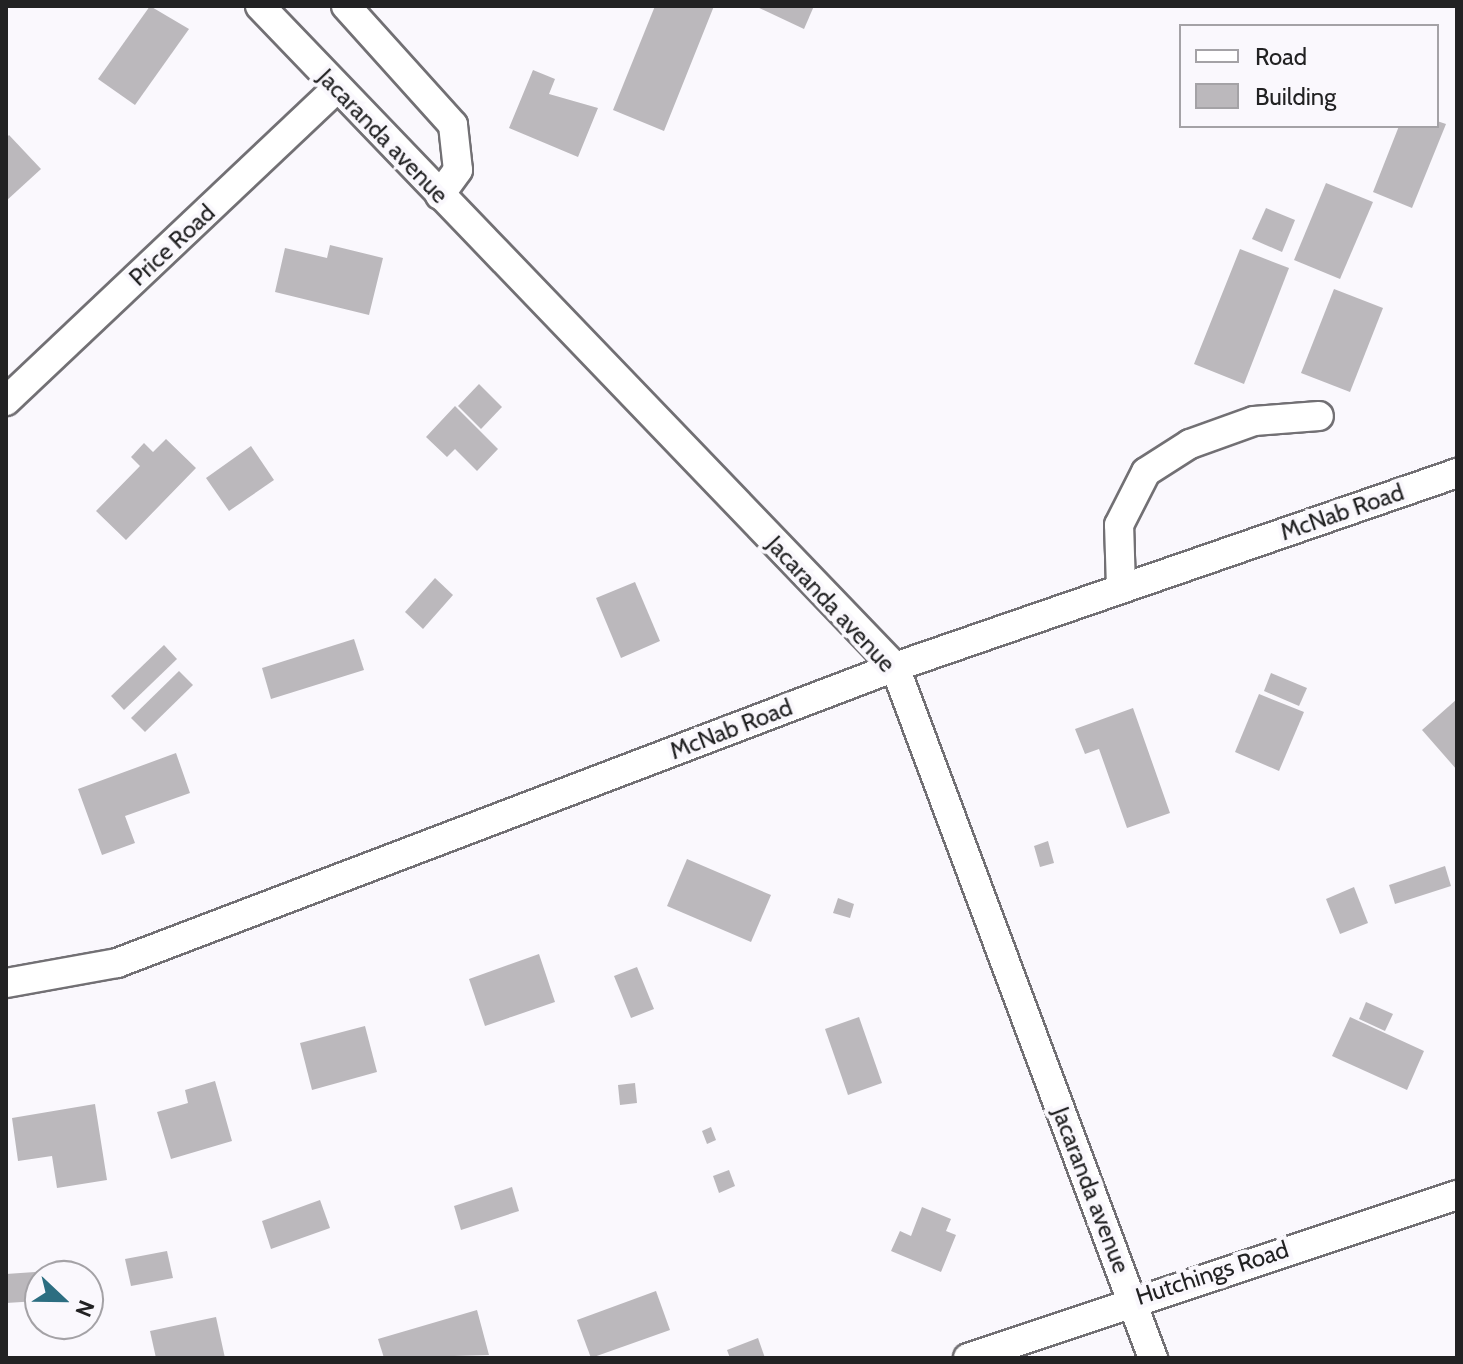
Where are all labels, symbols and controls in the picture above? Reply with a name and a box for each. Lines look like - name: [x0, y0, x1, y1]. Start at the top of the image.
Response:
- legend: [1179, 24, 1439, 128]
- text: Road: [1255, 42, 1307, 71]
- street label: Jacaranda avenue: [312, 63, 454, 209]
- text: Building: [1255, 82, 1336, 111]
- street label: Price Road: [123, 198, 221, 292]
- street label: McNab Road: [1276, 477, 1408, 547]
- street label: Jacaranda avenue: [761, 530, 901, 678]
- street label: McNab Road: [666, 692, 796, 766]
- street label: Jacaranda avenue: [1046, 1103, 1136, 1277]
- street label: Hutchings Road: [1132, 1235, 1292, 1311]
- north arrow: [24, 1260, 104, 1340]
- text: N: [69, 1296, 100, 1321]

